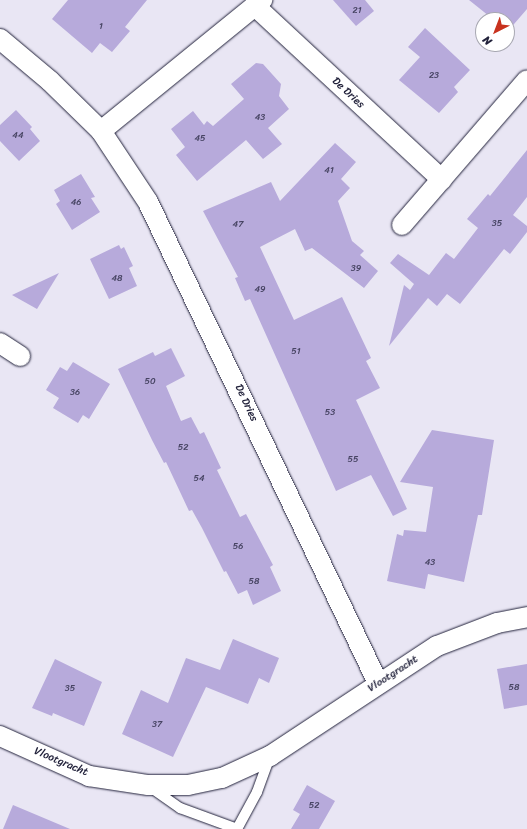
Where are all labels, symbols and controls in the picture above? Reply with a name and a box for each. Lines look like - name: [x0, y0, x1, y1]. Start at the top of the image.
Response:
- house number: 21: [352, 5, 362, 15]
- north arrow: [475, 12, 515, 52]
- house number: 1: [99, 21, 103, 31]
- text: N: [478, 31, 496, 50]
- house number: 23: [429, 70, 439, 80]
- street label: De Dries: [329, 75, 367, 111]
- house number: 43: [255, 112, 265, 122]
- house number: 44: [12, 130, 24, 140]
- house number: 45: [194, 133, 206, 143]
- house number: 41: [324, 165, 334, 175]
- house number: 46: [71, 197, 81, 207]
- house number: 35: [492, 218, 502, 228]
- house number: 47: [233, 219, 243, 229]
- house number: 39: [351, 263, 361, 273]
- house number: 48: [111, 273, 123, 283]
- house number: 49: [254, 284, 266, 294]
- house number: 51: [291, 346, 301, 356]
- house number: 50: [144, 376, 156, 386]
- street label: De Dries: [232, 382, 260, 424]
- house number: 36: [70, 387, 80, 397]
- house number: 53: [325, 407, 335, 417]
- house number: 52: [178, 442, 188, 452]
- house number: 55: [348, 454, 358, 464]
- house number: 54: [193, 473, 205, 483]
- house number: 56: [233, 541, 243, 551]
- house number: 43: [425, 557, 435, 567]
- house number: 58: [249, 576, 259, 586]
- street label: Vlootgracht: [365, 653, 421, 695]
- house number: 58: [509, 682, 519, 692]
- house number: 35: [65, 683, 75, 693]
- house number: 37: [152, 719, 162, 729]
- street label: Vlootgracht: [32, 745, 90, 779]
- house number: 52: [309, 800, 319, 810]

